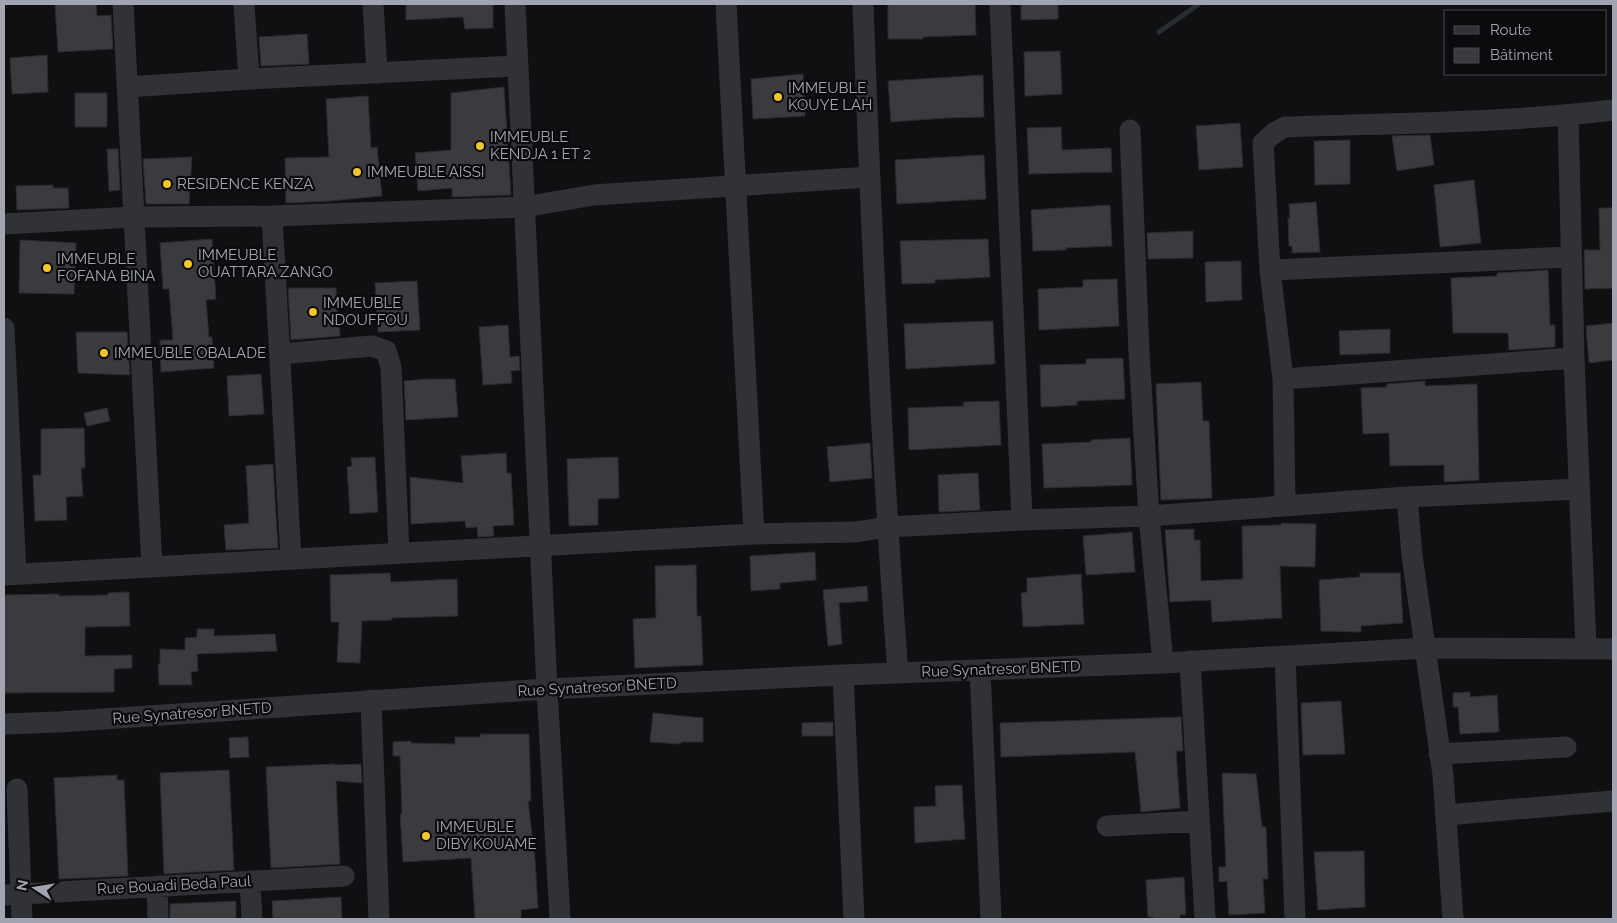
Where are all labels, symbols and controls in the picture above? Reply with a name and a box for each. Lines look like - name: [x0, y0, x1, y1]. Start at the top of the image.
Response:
- legend: [1444, 10, 1607, 75]
- text: Route: [1490, 21, 1531, 39]
- text: Bâtiment: [1490, 46, 1553, 64]
- place label: IMMEUBLE KOUYE LAH: [788, 79, 872, 114]
- marker: IMMEUBLE KOUYE LAH: [772, 91, 784, 103]
- place label: IMMEUBLE KENDJA 1 ET 2: [490, 128, 591, 163]
- marker: IMMEUBLE KENDJA 1 ET 2: [474, 140, 486, 152]
- place label: IMMEUBLE AISSI: [367, 163, 485, 181]
- marker: IMMEUBLE AISSI: [351, 166, 363, 178]
- place label: RESIDENCE KENZA: [177, 175, 313, 193]
- marker: RESIDENCE KENZA: [161, 178, 173, 190]
- place label: IMMEUBLE OUATTARA ZANGO: [198, 246, 333, 281]
- place label: IMMEUBLE FOFANA BINA: [57, 250, 155, 285]
- marker: IMMEUBLE OUATTARA ZANGO: [182, 258, 194, 270]
- marker: IMMEUBLE FOFANA BINA: [41, 262, 53, 274]
- place label: IMMEUBLE NDOUFFOU: [323, 294, 408, 329]
- marker: IMMEUBLE NDOUFFOU: [307, 306, 319, 318]
- place label: IMMEUBLE OBALADE: [114, 344, 266, 362]
- marker: IMMEUBLE OBALADE: [98, 347, 110, 359]
- street label: Rue Synatresor BNETD: [921, 657, 1081, 681]
- street label: Rue Synatresor BNETD: [517, 674, 677, 700]
- street label: Rue Synatresor BNETD: [112, 698, 272, 728]
- place label: IMMEUBLE DIBY KOUAME: [436, 818, 537, 853]
- marker: IMMEUBLE DIBY KOUAME: [420, 830, 432, 842]
- north arrow: [10, 863, 60, 913]
- street label: Rue Bouadi Beda Paul: [97, 872, 252, 898]
- text: N: [13, 878, 31, 892]

